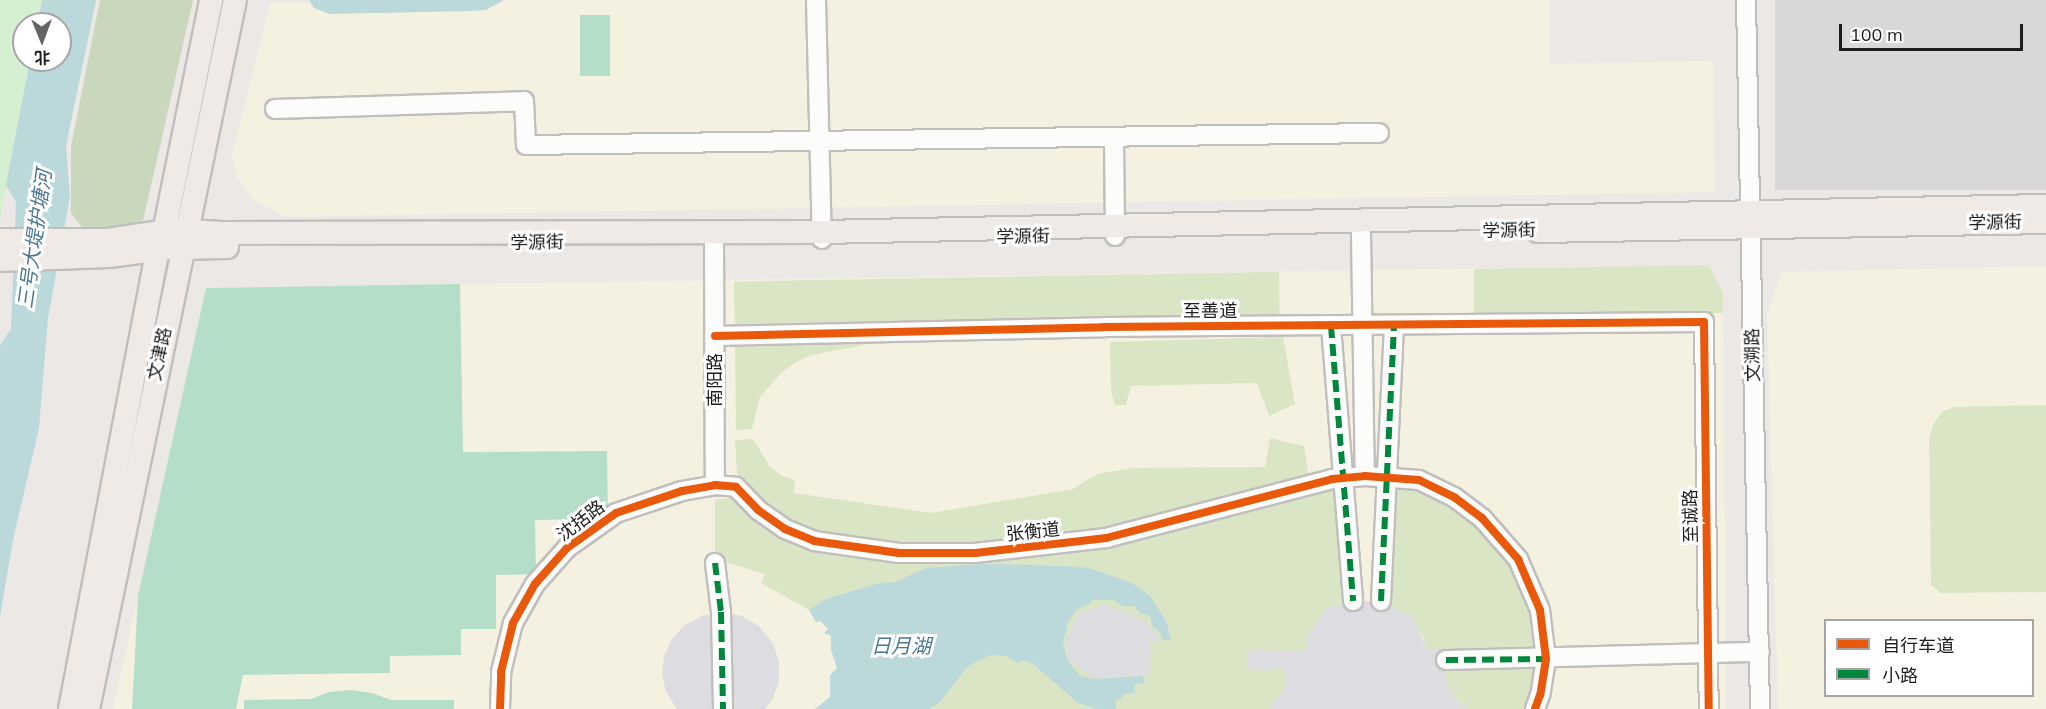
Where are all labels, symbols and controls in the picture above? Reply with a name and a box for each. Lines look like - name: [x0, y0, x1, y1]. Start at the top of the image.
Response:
- north arrow: [12, 12, 72, 72]
- scale bar: [1842, 12, 2026, 50]
- text: 100 m: [1850, 23, 1903, 46]
- text: 北: [34, 48, 50, 68]
- water label: 三号大堤护塘河: [12, 168, 56, 310]
- street label: 学源街: [1968, 212, 2022, 234]
- street label: 学源街: [1482, 220, 1536, 242]
- street label: 学源街: [996, 226, 1050, 248]
- street label: 学源街: [510, 232, 564, 254]
- street label: 至善道: [1183, 300, 1237, 322]
- street label: 文津路: [144, 325, 176, 383]
- street label: 文溯路: [1742, 328, 1764, 382]
- street label: 南阳路: [704, 353, 726, 407]
- street label: 至诚路: [1680, 489, 1702, 543]
- street label: 沈括路: [553, 496, 609, 546]
- street label: 张衡道: [1005, 518, 1061, 546]
- legend: [1824, 619, 2034, 697]
- water label: 日月湖: [871, 633, 931, 657]
- text: 自行车道: [1882, 634, 1954, 657]
- text: 小路: [1882, 664, 1918, 687]

